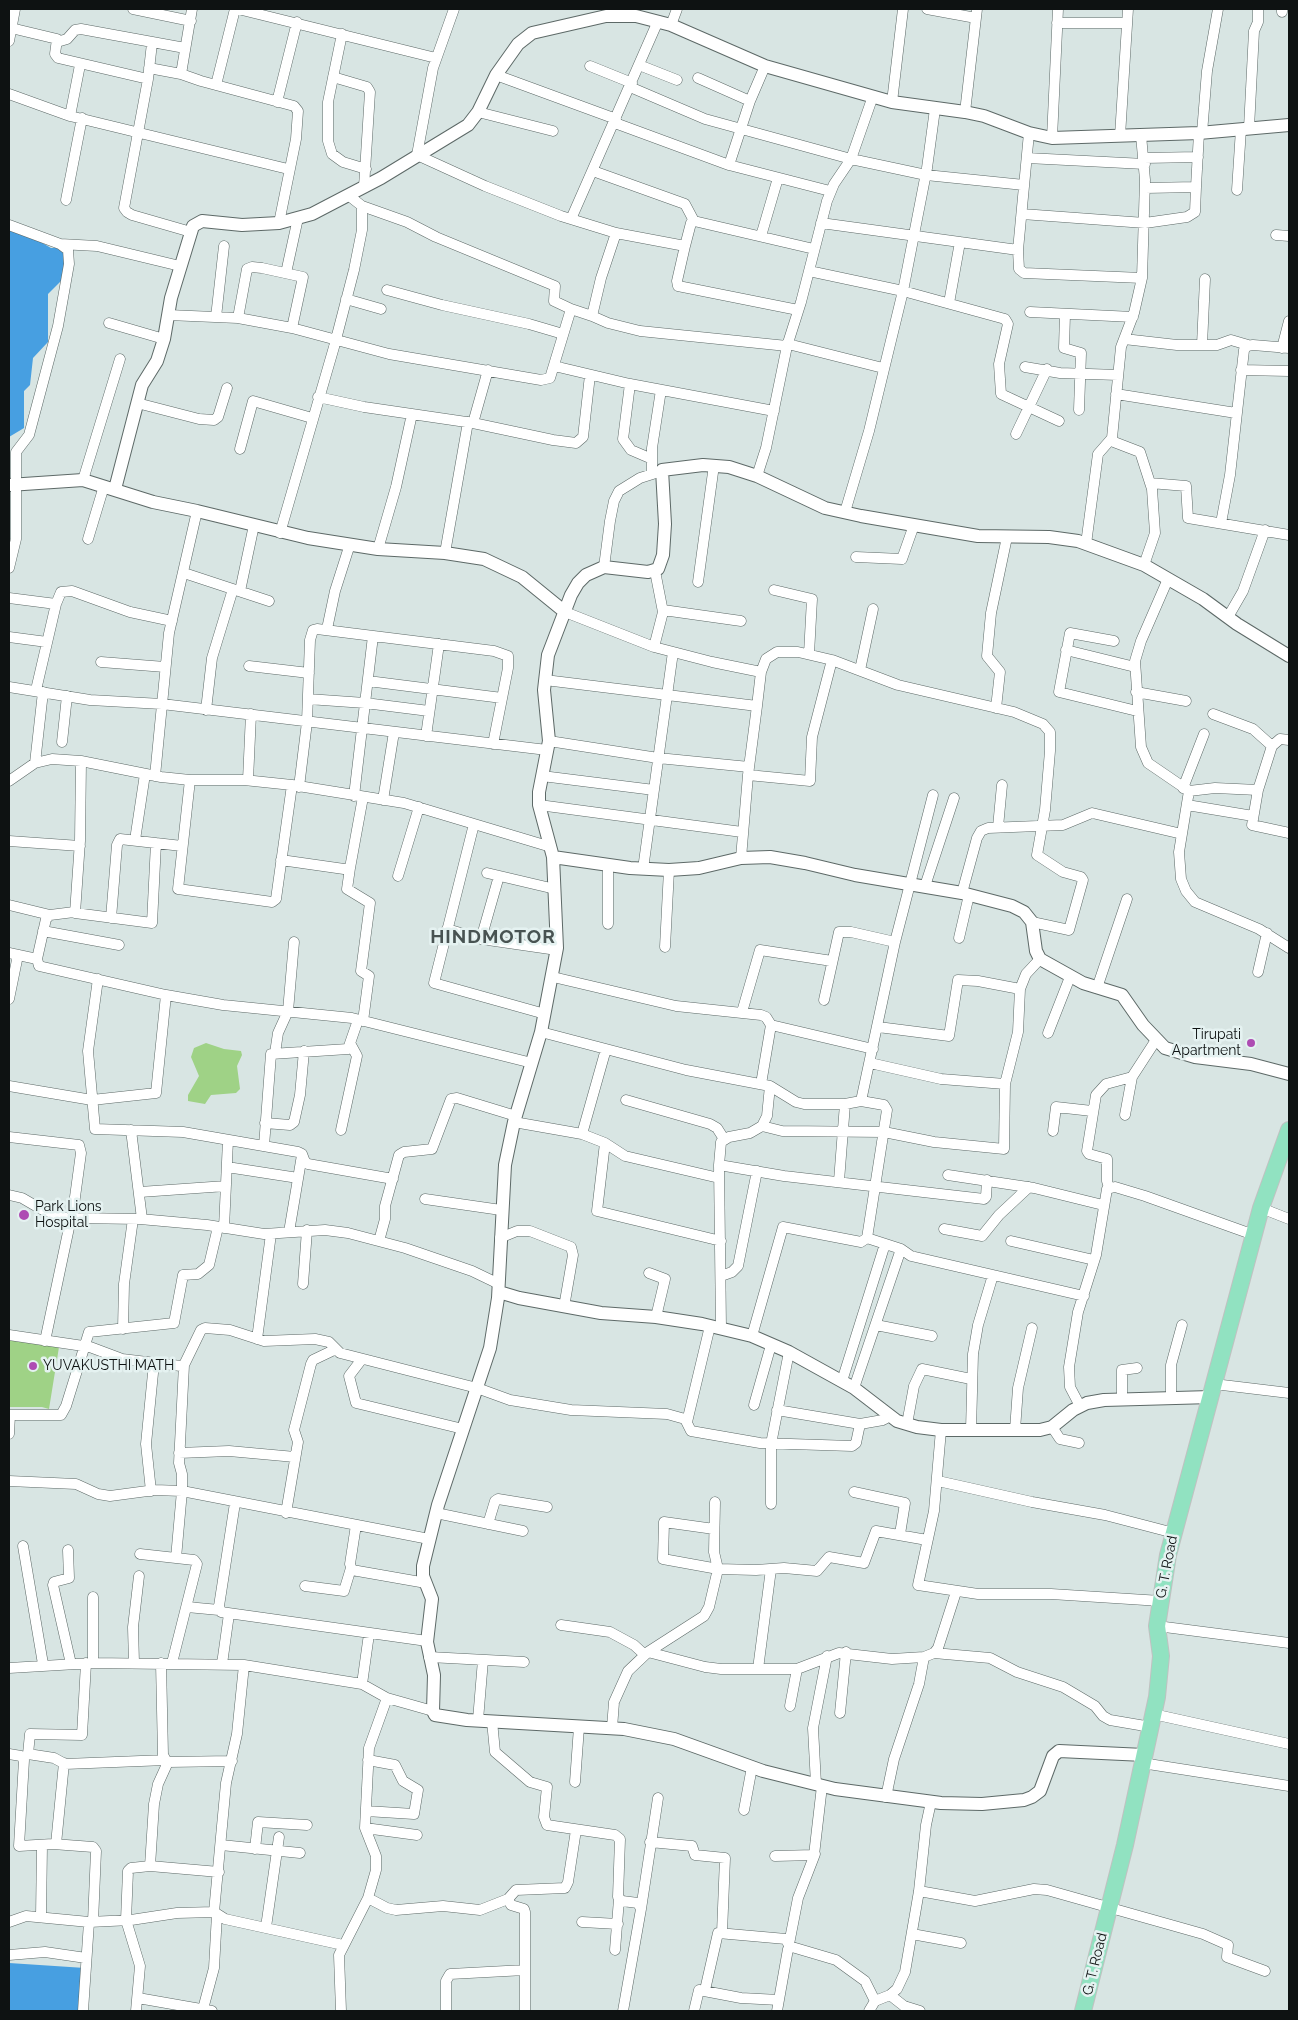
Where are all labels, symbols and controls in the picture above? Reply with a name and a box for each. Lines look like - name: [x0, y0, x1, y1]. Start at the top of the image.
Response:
- district label: HINDMOTOR: [429, 926, 557, 948]
- place label: Tirupati Apartment: [1172, 1027, 1241, 1060]
- marker: Tirupati Apartment: [1245, 1037, 1257, 1049]
- place label: Park Lions Hospital: [35, 1199, 102, 1232]
- marker: Park Lions Hospital: [17, 1208, 31, 1222]
- place label: YUVAKUSTHI MATH: [43, 1358, 174, 1374]
- marker: YUVAKUSTHI MATH: [27, 1360, 39, 1372]
- street label: G. T. Road: [1153, 1534, 1181, 1600]
- street label: G. T. Road: [1079, 1931, 1111, 1997]

